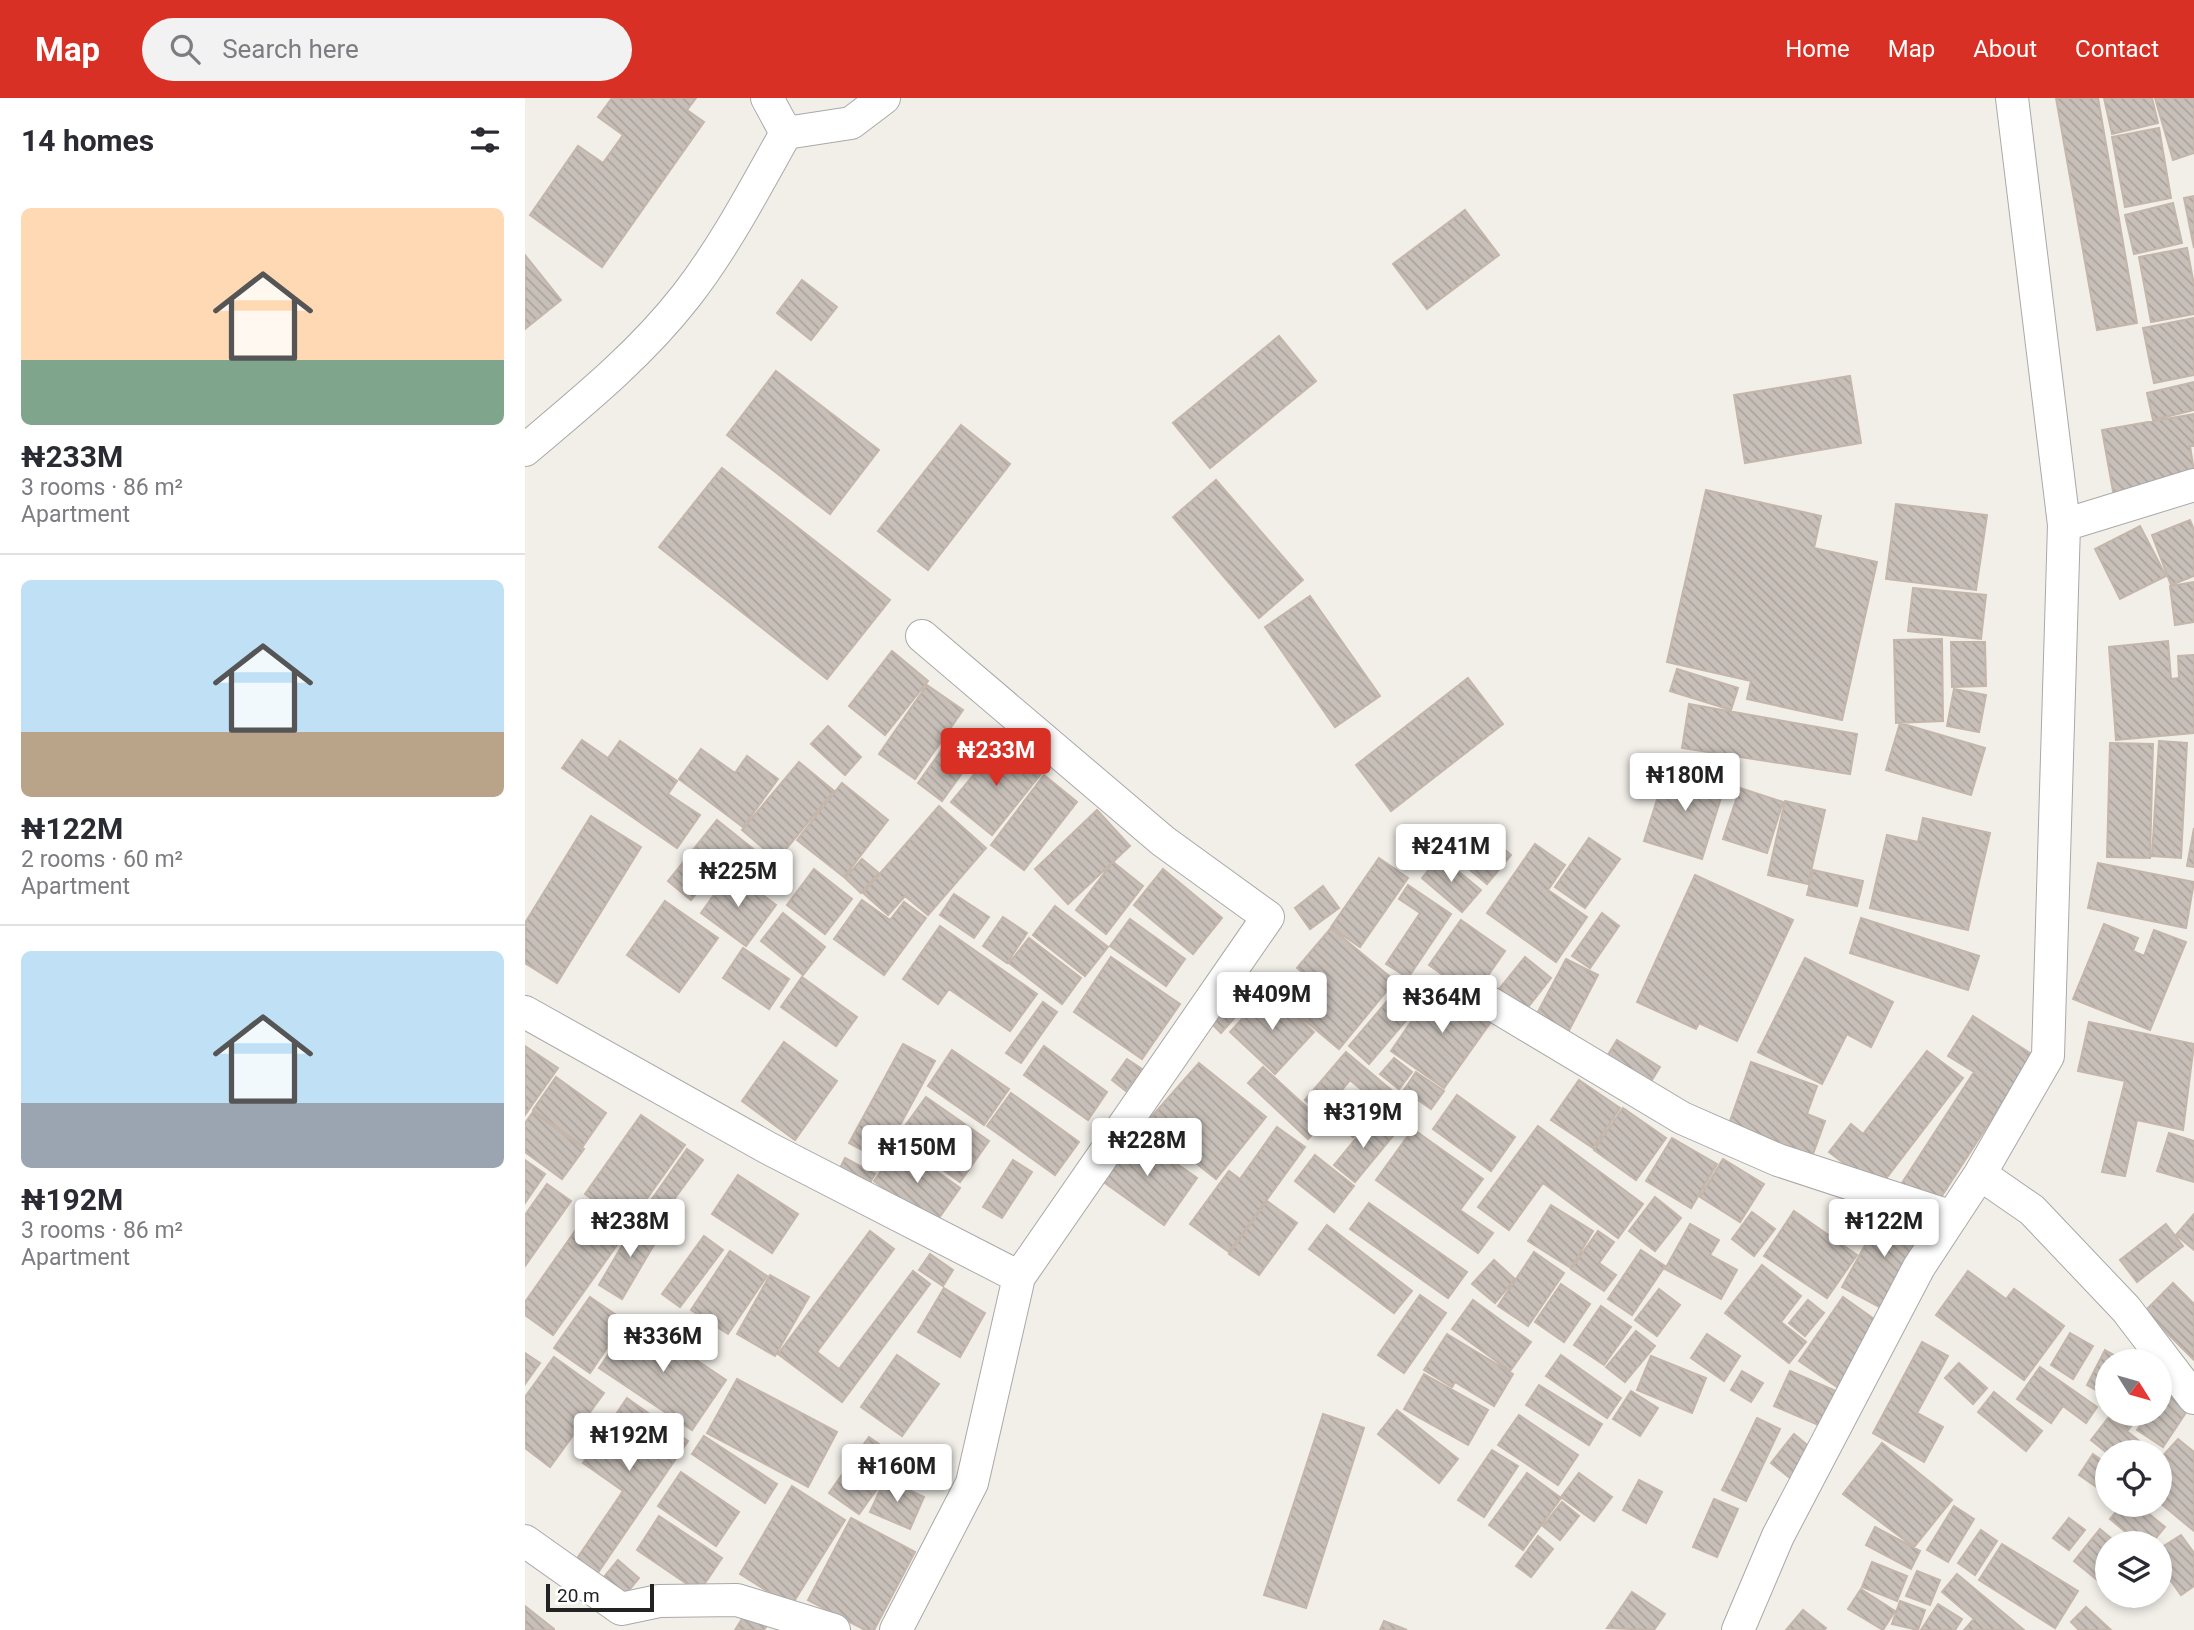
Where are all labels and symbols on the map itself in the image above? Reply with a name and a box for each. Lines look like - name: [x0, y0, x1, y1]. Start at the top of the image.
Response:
- pin: ₦233M: [947, 728, 1045, 788]
- pin: ₦180M: [1636, 754, 1734, 813]
- pin: ₦241M: [1402, 824, 1500, 884]
- pin: ₦225M: [689, 850, 787, 909]
- pin: ₦409M: [1223, 972, 1321, 1032]
- pin: ₦364M: [1393, 976, 1491, 1035]
- pin: ₦319M: [1314, 1090, 1412, 1150]
- pin: ₦228M: [1098, 1118, 1196, 1178]
- pin: ₦150M: [868, 1126, 966, 1185]
- pin: ₦238M: [581, 1200, 679, 1259]
- pin: ₦122M: [1835, 1200, 1933, 1259]
- pin: ₦336M: [614, 1314, 712, 1374]
- north arrow: [2095, 1349, 2172, 1426]
- pin: ₦192M: [580, 1414, 678, 1473]
- pin: ₦160M: [848, 1444, 946, 1504]
- scale bar: [546, 1581, 655, 1613]

